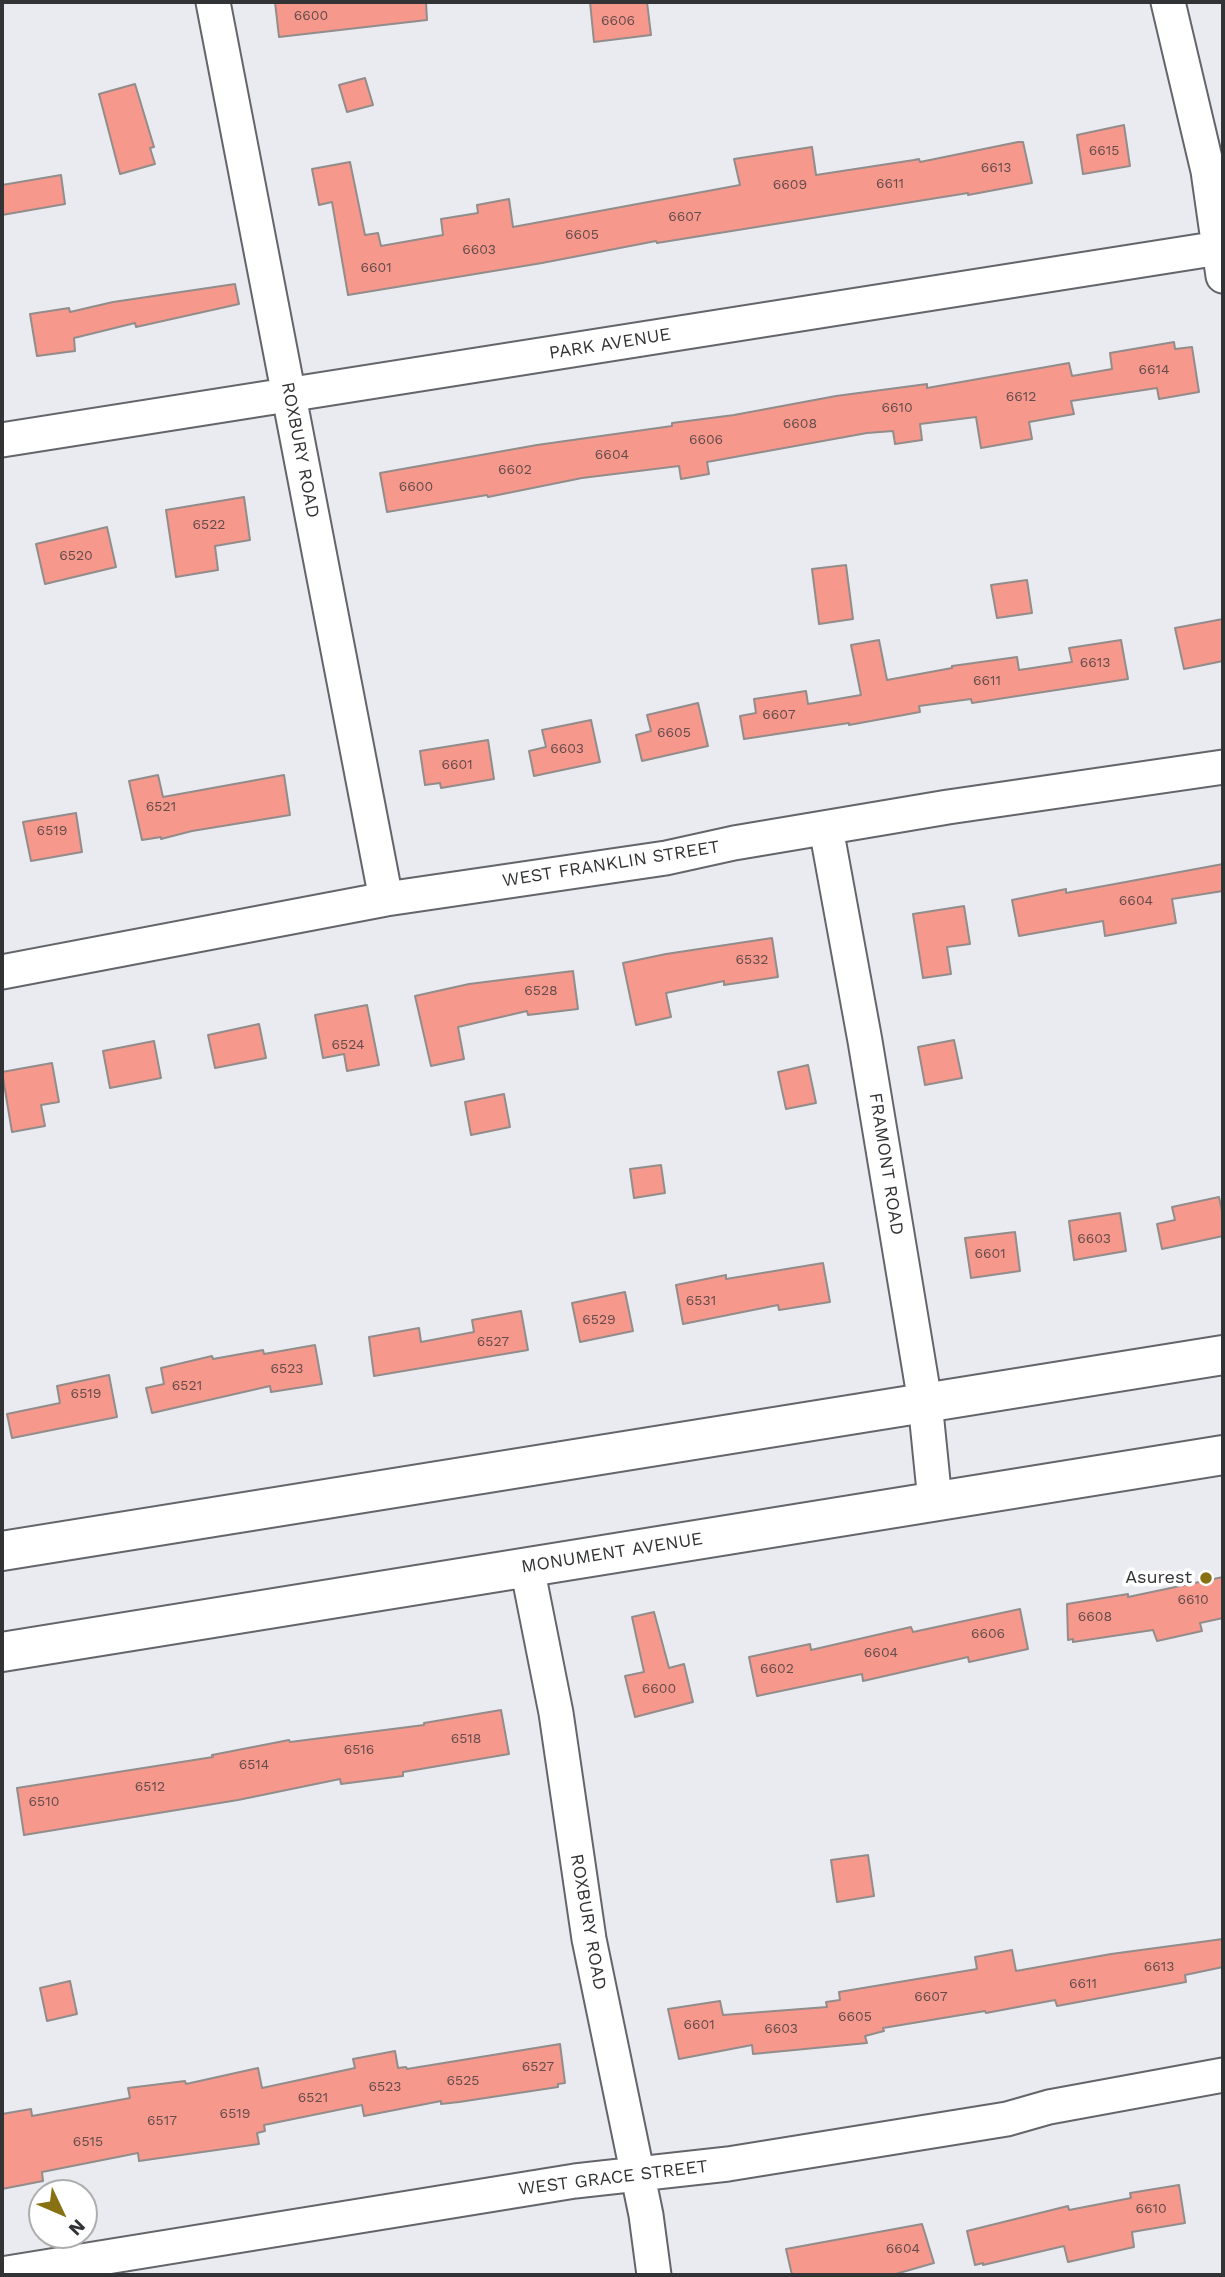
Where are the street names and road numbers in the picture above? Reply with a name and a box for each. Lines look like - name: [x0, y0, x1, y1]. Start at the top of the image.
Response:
- street label: PARK AVENUE: [547, 324, 673, 364]
- street label: ROXBURY ROAD: [276, 380, 324, 520]
- street label: WEST FRANKLIN STREET: [501, 836, 721, 892]
- street label: FRAMONT ROAD: [864, 1091, 908, 1237]
- street label: MONUMENT AVENUE: [520, 1528, 704, 1578]
- street label: ROXBURY ROAD: [565, 1852, 611, 1992]
- street label: WEST GRACE STREET: [517, 2156, 709, 2200]

